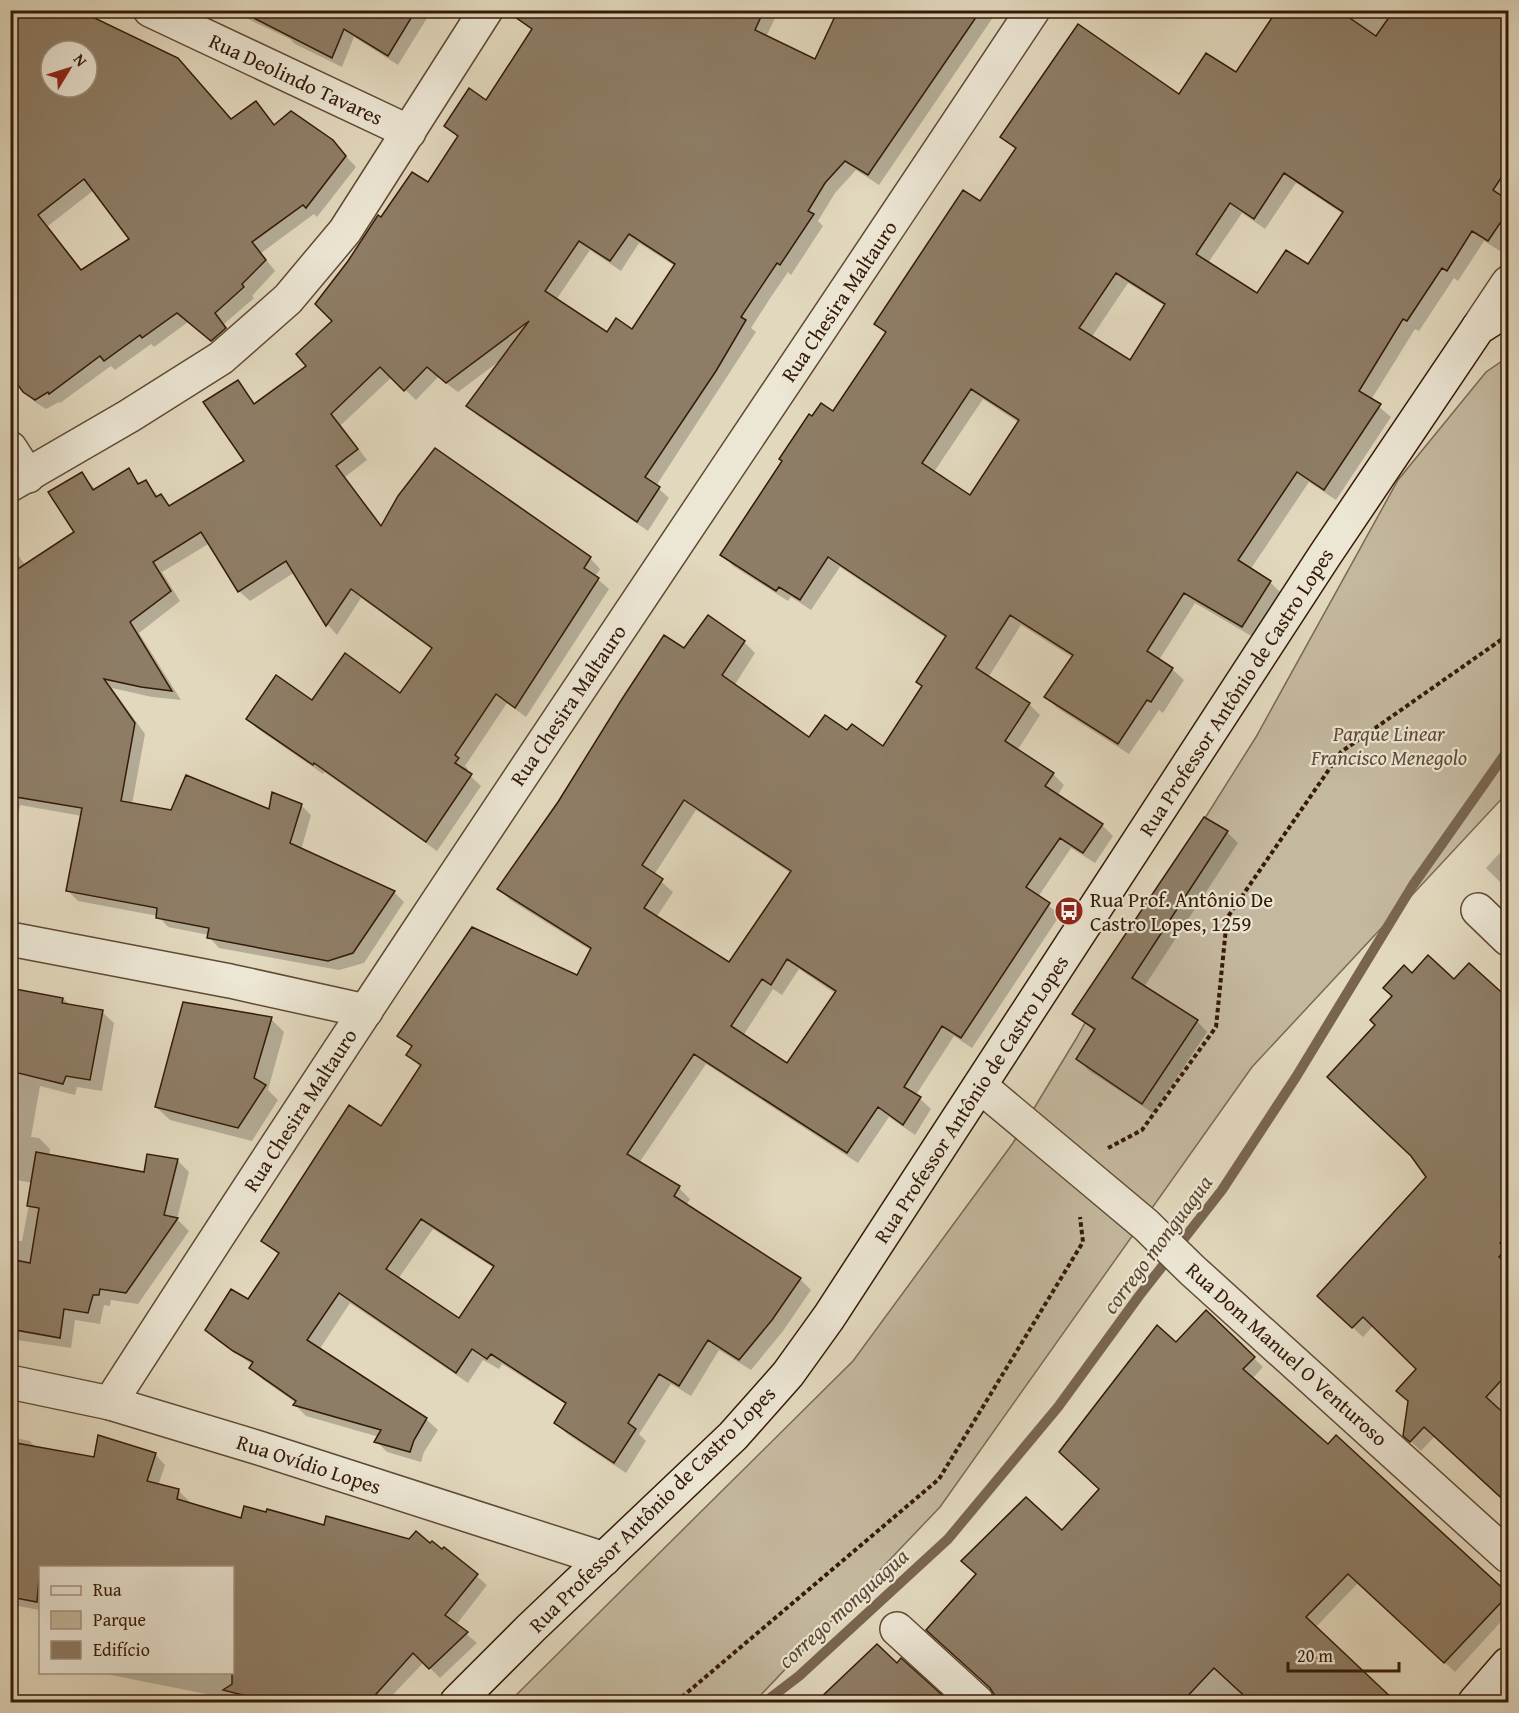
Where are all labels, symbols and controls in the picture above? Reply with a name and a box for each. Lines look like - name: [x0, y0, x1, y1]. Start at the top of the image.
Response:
- street label: Rua Deolindo Tavares: [204, 25, 388, 133]
- north arrow: [39, 39, 99, 99]
- text: N: [68, 48, 94, 72]
- street label: Rua Chesira Maltauro: [773, 214, 905, 388]
- street label: Rua Professor Antônio de Castro Lopes: [1131, 542, 1341, 842]
- street label: Rua Chesira Maltauro: [502, 618, 634, 792]
- park label: Parque Linear Francisco Menegolo: [1310, 718, 1467, 773]
- place label: Rua Prof. Antônio De Castro Lopes, 1259: [1090, 884, 1273, 939]
- bus stop icon: Rua Prof. Antônio De Castro Lopes, 1259: [1053, 895, 1085, 927]
- street label: Rua Professor Antônio de Castro Lopes: [866, 949, 1076, 1249]
- street label: Rua Chesira Maltauro: [236, 1022, 364, 1198]
- water label: corrego monguagua: [1094, 1168, 1220, 1320]
- street label: Rua Dom Manuel O Venturoso: [1179, 1255, 1395, 1453]
- street label: Rua Professor Antônio de Castro Lopes: [521, 1378, 783, 1640]
- street label: Rua Ovídio Lopes: [233, 1426, 385, 1502]
- water label: corrego monguagua: [771, 1540, 915, 1676]
- legend: [39, 1566, 234, 1674]
- text: Rua: [93, 1576, 122, 1603]
- text: Parque: [93, 1606, 146, 1633]
- scale bar: [1288, 1635, 1399, 1673]
- text: Edifício: [93, 1636, 150, 1663]
- text: 20 m: [1297, 1642, 1333, 1669]

